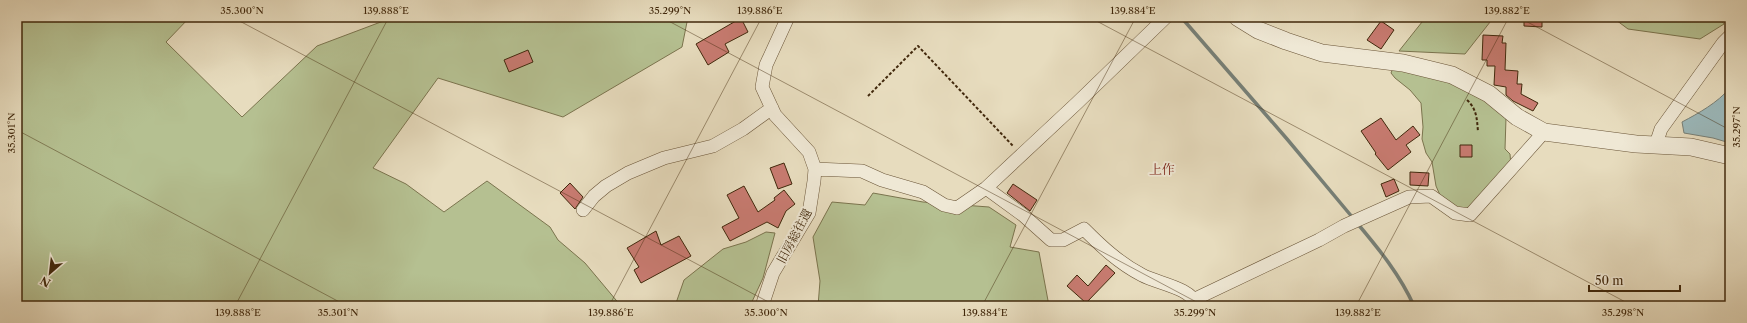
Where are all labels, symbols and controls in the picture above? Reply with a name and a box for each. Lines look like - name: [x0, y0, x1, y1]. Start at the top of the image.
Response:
- text: 35.300°N: [220, 4, 264, 17]
- text: 139.888°E: [363, 4, 409, 17]
- text: 35.299°N: [649, 4, 691, 17]
- text: 139.886°E: [737, 4, 783, 17]
- text: 139.884°E: [1110, 4, 1156, 17]
- text: 139.882°E: [1484, 4, 1530, 17]
- text: 35.297°N: [1730, 106, 1743, 148]
- text: 35.301°N: [5, 112, 18, 154]
- district label: 上作: [1149, 161, 1175, 177]
- street label: 旧房総往還: [773, 206, 815, 266]
- north arrow: [30, 253, 70, 293]
- scale bar: [1589, 267, 1680, 293]
- text: N: [37, 273, 53, 290]
- text: 50 m: [1595, 273, 1624, 288]
- text: 139.888°E: [215, 306, 261, 319]
- text: 35.301°N: [317, 306, 359, 319]
- text: 139.886°E: [588, 306, 634, 319]
- text: 35.300°N: [744, 306, 788, 319]
- text: 139.884°E: [962, 306, 1008, 319]
- text: 35.299°N: [1174, 306, 1216, 319]
- text: 139.882°E: [1335, 306, 1381, 319]
- text: 35.298°N: [1602, 306, 1644, 319]

